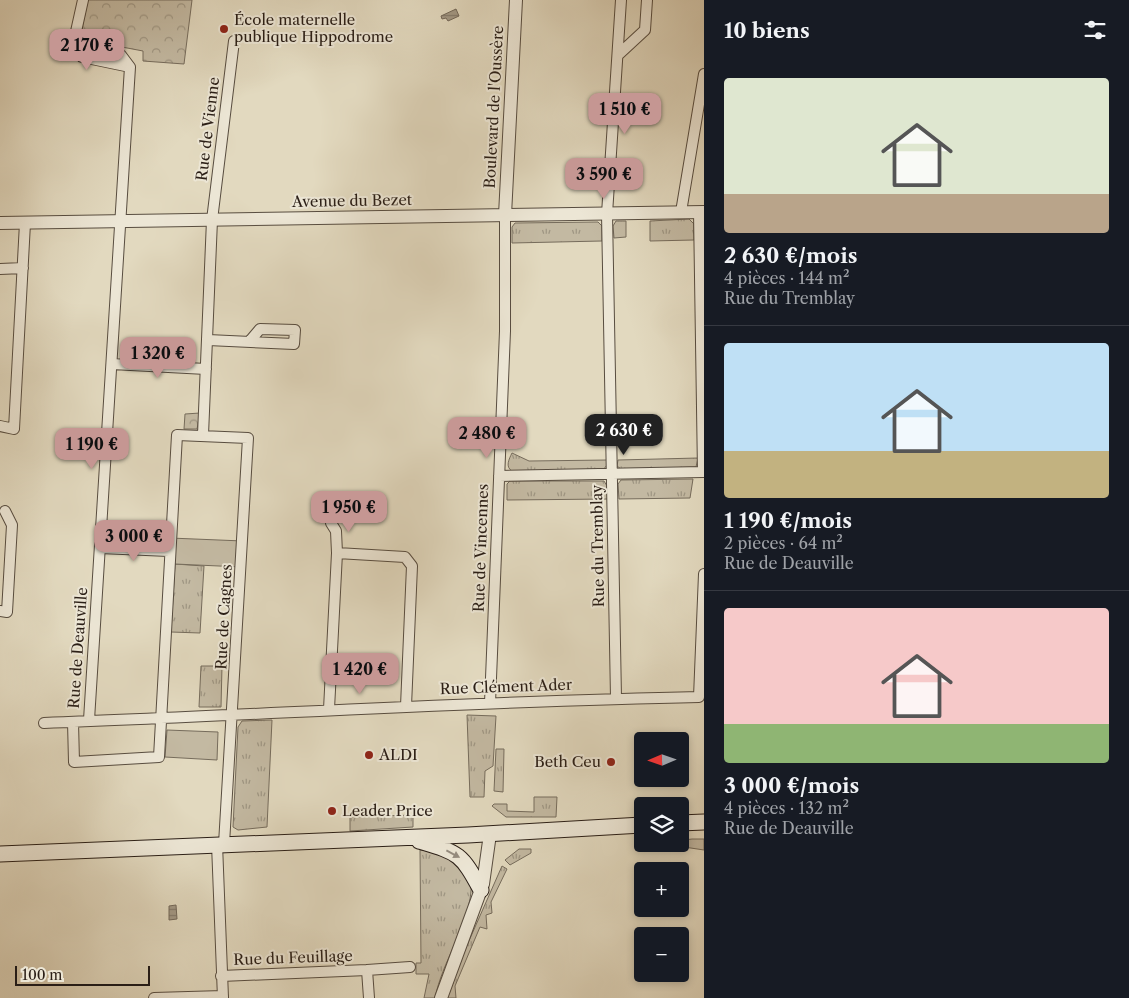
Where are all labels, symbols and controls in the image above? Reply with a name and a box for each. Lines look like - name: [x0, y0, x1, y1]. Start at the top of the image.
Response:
- place label: École maternelle publique Hippodrome: [234, 10, 393, 46]
- icon: filters: [1081, 16, 1109, 44]
- text: 10 biens: [724, 18, 810, 43]
- marker: École maternelle publique Hippodrome: [218, 23, 230, 35]
- street label: Boulevard de l'Oussère: [480, 25, 507, 189]
- pin: 2 170 €: [41, 28, 133, 71]
- text: 2 170 €: [60, 35, 114, 55]
- street label: Rue de Vienne: [192, 76, 223, 182]
- pin: 1 510 €: [579, 92, 671, 135]
- text: 1 510 €: [599, 99, 651, 119]
- icon: home: [872, 110, 962, 200]
- pin: 3 590 €: [558, 158, 650, 200]
- text: 3 590 €: [576, 164, 632, 184]
- street label: Avenue du Bezet: [291, 190, 413, 211]
- text: 2 630 €/mois: [724, 243, 857, 268]
- text: 4 pièces · 144 m²: [724, 268, 850, 288]
- text: Rue du Tremblay: [724, 288, 855, 308]
- pin: 1 320 €: [112, 336, 204, 379]
- text: 1 320 €: [131, 343, 185, 363]
- icon: home: [872, 376, 962, 466]
- pin: 2 630 €: [578, 414, 670, 456]
- pin: 2 480 €: [441, 416, 533, 459]
- text: 2 630 €: [596, 420, 652, 440]
- text: 2 480 €: [458, 423, 516, 443]
- pin: 1 190 €: [46, 428, 138, 470]
- text: 1 190 €: [66, 434, 118, 454]
- street label: Rue de Vincennes: [469, 484, 492, 612]
- street label: Rue du Tremblay: [587, 484, 608, 608]
- pin: 1 950 €: [303, 490, 395, 533]
- text: 1 950 €: [322, 497, 376, 517]
- text: 1 190 €/mois: [724, 508, 852, 533]
- pin: 3 000 €: [88, 520, 180, 562]
- text: 3 000 €: [105, 526, 163, 546]
- text: 2 pièces · 64 m²: [724, 533, 843, 553]
- text: Rue de Deauville: [724, 553, 854, 573]
- street label: Rue de Cagnes: [211, 564, 236, 670]
- street label: Rue de Deauville: [64, 587, 91, 709]
- icon: home: [872, 641, 962, 731]
- pin: 1 420 €: [314, 652, 406, 695]
- text: 1 420 €: [333, 659, 387, 679]
- street label: Rue Clément Ader: [440, 675, 573, 698]
- north arrow: [634, 732, 689, 788]
- map controls: [634, 732, 689, 982]
- place label: ALDI: [378, 745, 418, 764]
- marker: ALDI: [363, 749, 375, 761]
- place label: Beth Ceu: [534, 752, 601, 771]
- marker: Beth Ceu: [605, 756, 617, 768]
- text: 3 000 €/mois: [724, 773, 859, 798]
- button: layers: [634, 797, 689, 852]
- text: 4 pièces · 132 m²: [724, 798, 849, 818]
- place label: Leader Price: [342, 801, 433, 820]
- marker: Leader Price: [326, 805, 338, 817]
- text: Rue de Deauville: [724, 818, 854, 838]
- one-way arrow: [445, 850, 460, 858]
- button: +: [634, 862, 689, 917]
- button: −: [634, 927, 689, 982]
- street label: Rue du Feuillage: [233, 946, 353, 969]
- scale bar: [15, 963, 150, 986]
- text: 100 m: [22, 966, 62, 984]

